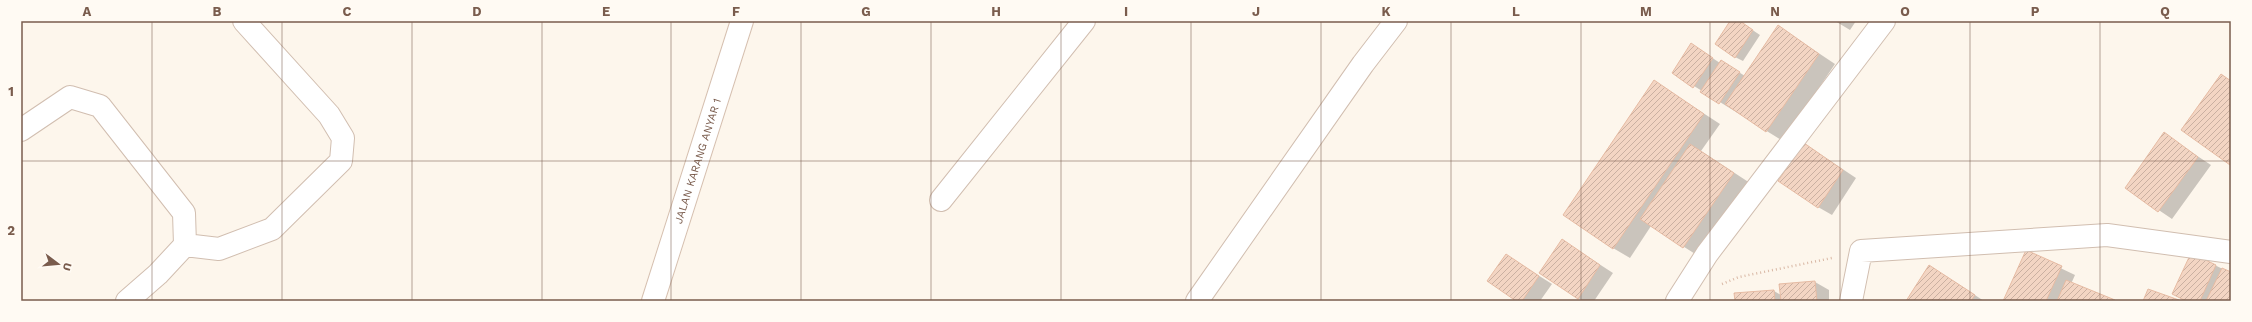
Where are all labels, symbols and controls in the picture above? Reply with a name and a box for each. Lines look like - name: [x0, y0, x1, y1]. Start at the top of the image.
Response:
- text: A: [83, 4, 92, 19]
- text: B: [213, 4, 222, 19]
- text: C: [343, 4, 352, 19]
- text: D: [472, 4, 482, 19]
- text: E: [602, 4, 610, 19]
- text: F: [732, 4, 740, 19]
- text: G: [861, 4, 871, 19]
- text: H: [991, 4, 1001, 19]
- text: I: [1124, 4, 1128, 19]
- text: J: [1252, 4, 1260, 19]
- text: K: [1381, 4, 1391, 19]
- text: L: [1512, 4, 1520, 19]
- text: M: [1640, 4, 1652, 19]
- text: N: [1770, 4, 1780, 19]
- text: O: [1900, 4, 1910, 19]
- text: P: [2031, 4, 2040, 19]
- text: Q: [2160, 4, 2170, 19]
- text: 1: [8, 84, 14, 99]
- street label: JALAN KARANG ANYAR 1: [672, 97, 724, 225]
- text: 2: [7, 223, 15, 238]
- north arrow: [38, 244, 78, 284]
- text: U: [60, 261, 74, 272]

